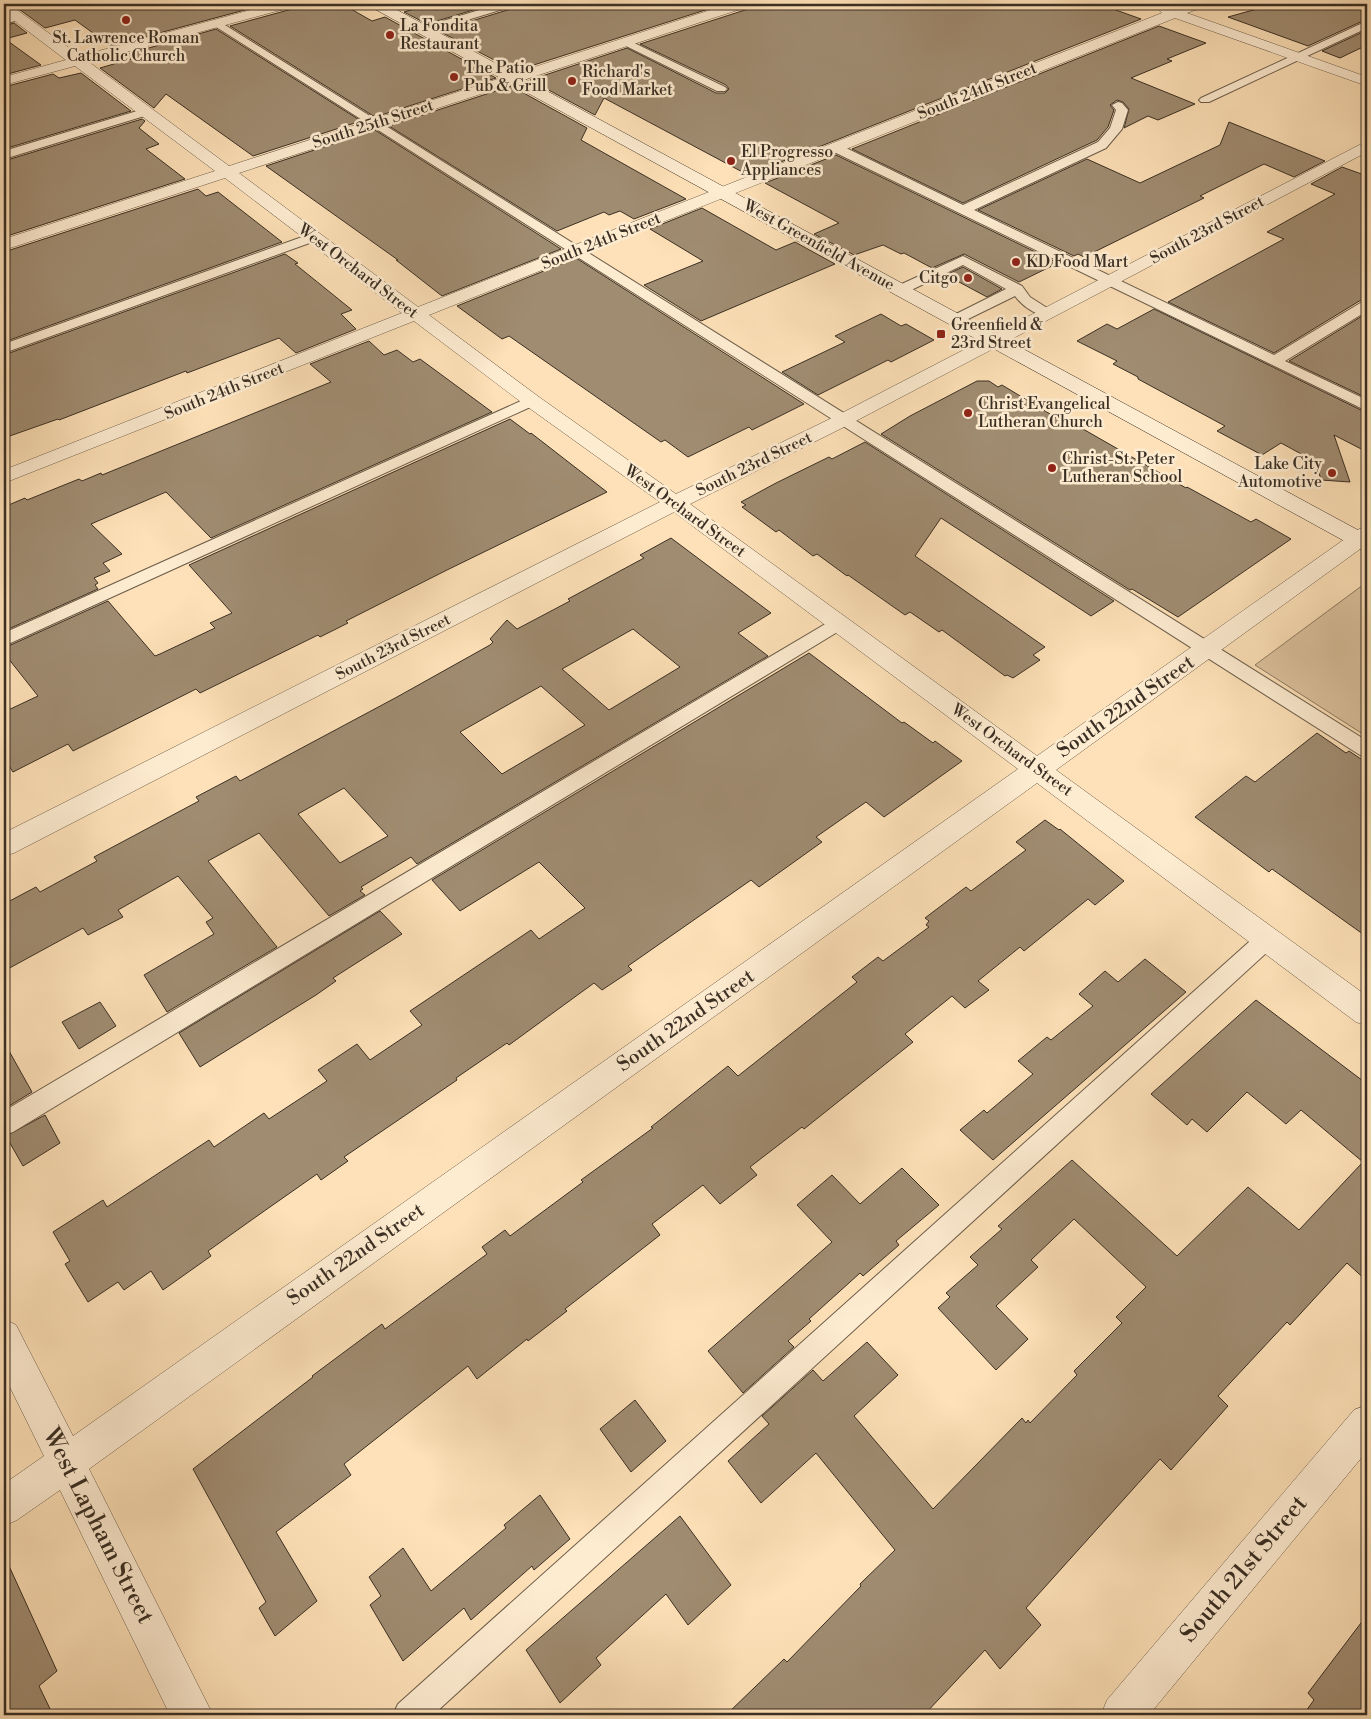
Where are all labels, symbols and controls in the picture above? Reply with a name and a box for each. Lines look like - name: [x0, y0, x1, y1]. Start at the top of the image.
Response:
- marker: St. Lawrence Roman Catholic Church: [120, 14, 132, 26]
- place label: La Fondita Restaurant: [400, 16, 480, 54]
- place label: St. Lawrence Roman Catholic Church: [53, 28, 200, 66]
- marker: La Fondita Restaurant: [384, 29, 396, 41]
- place label: The Patio Pub & Grill: [464, 58, 547, 96]
- street label: South 24th Street: [914, 58, 1040, 124]
- place label: Richard's Food Market: [582, 62, 673, 100]
- marker: The Patio Pub & Grill: [448, 71, 460, 83]
- marker: Richard's Food Market: [566, 75, 578, 87]
- street label: South 25th Street: [310, 95, 436, 153]
- place label: El Progresso Appliances: [740, 142, 833, 180]
- marker: El Progresso Appliances: [725, 155, 737, 167]
- street label: South 23rd Street: [1146, 191, 1268, 269]
- street label: West Greenfield Avenue: [739, 195, 898, 295]
- street label: South 24th Street: [538, 208, 664, 274]
- street label: West Orchard Street: [293, 219, 422, 323]
- place label: KD Food Mart: [1026, 252, 1129, 272]
- marker: KD Food Mart: [1010, 256, 1022, 268]
- place label: Citgo: [919, 268, 958, 288]
- marker: Citgo: [962, 272, 974, 284]
- place label: Greenfield & 23rd Street: [951, 315, 1043, 353]
- marker: Greenfield & 23rd Street: [935, 328, 947, 340]
- street label: South 24th Street: [161, 358, 287, 424]
- place label: Christ Evangelical Lutheran Church: [978, 394, 1111, 432]
- marker: Christ Evangelical Lutheran Church: [962, 407, 974, 419]
- street label: South 23rd Street: [693, 427, 816, 501]
- place label: Christ-St. Peter Lutheran School: [1062, 449, 1183, 487]
- place label: Lake City Automotive: [1237, 454, 1322, 492]
- street label: West Orchard Street: [620, 460, 750, 562]
- marker: Christ-St. Peter Lutheran School: [1046, 462, 1058, 474]
- marker: Lake City Automotive: [1326, 467, 1338, 479]
- street label: South 23rd Street: [332, 609, 454, 685]
- street label: South 22nd Street: [1052, 650, 1200, 764]
- street label: West Orchard Street: [947, 699, 1077, 801]
- street label: South 22nd Street: [612, 964, 760, 1078]
- street label: South 22nd Street: [282, 1198, 430, 1312]
- street label: West Lapham Street: [35, 1422, 161, 1629]
- street label: South 21st Street: [1174, 1489, 1315, 1649]

